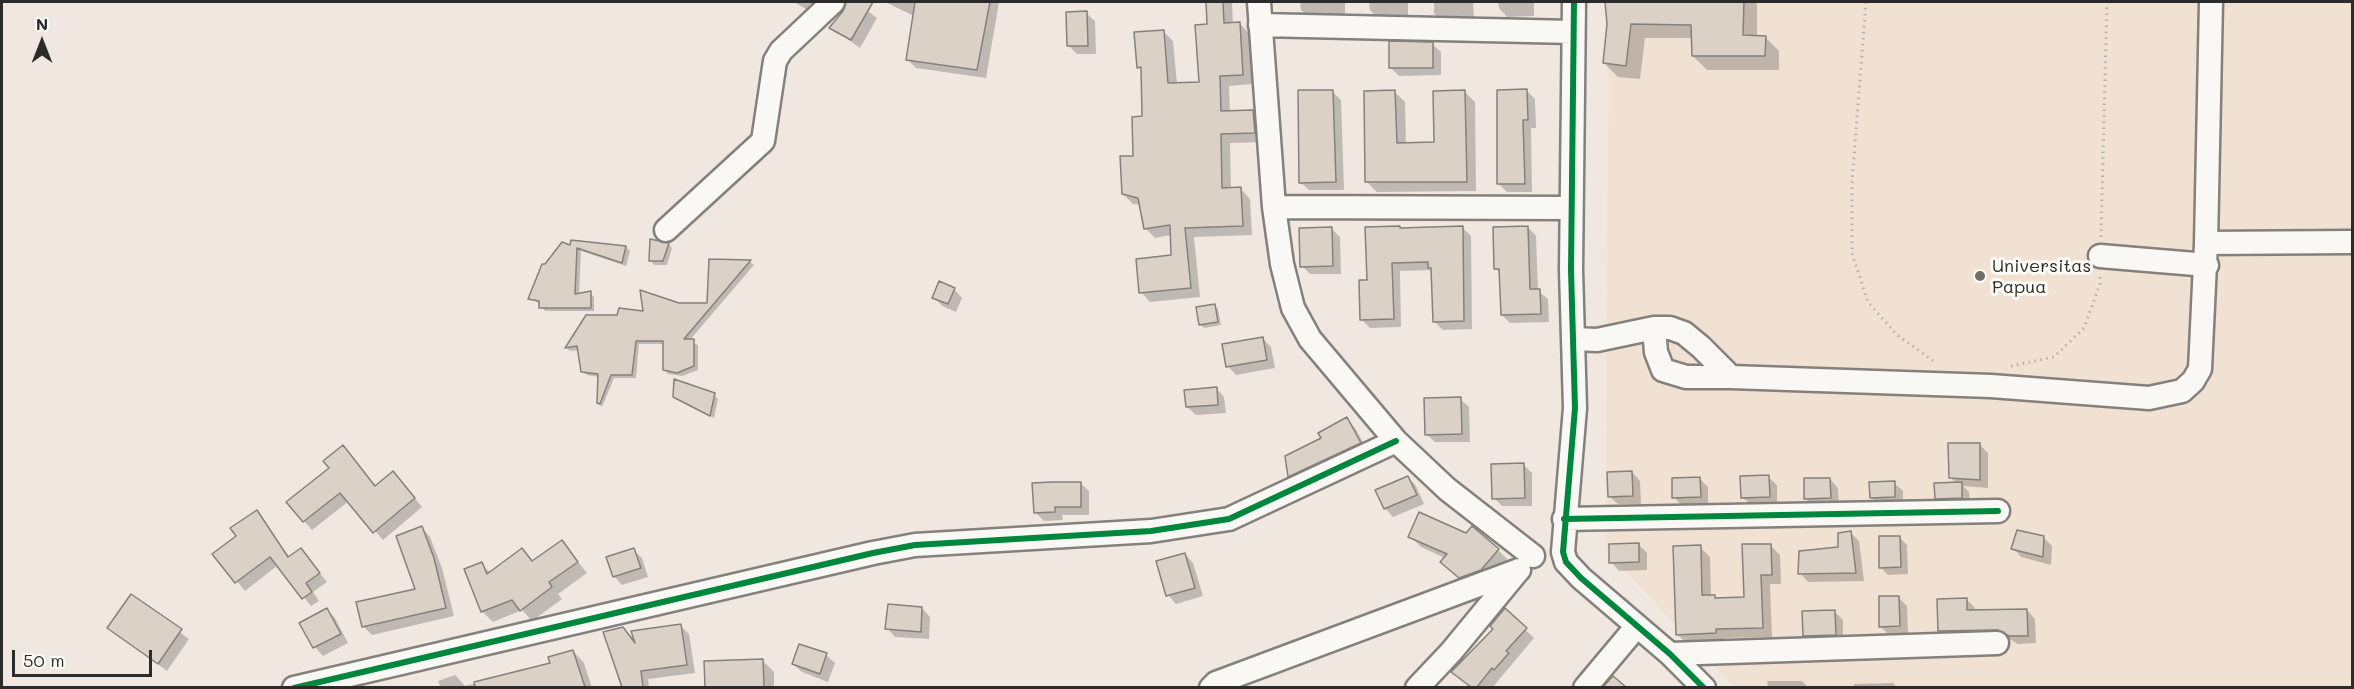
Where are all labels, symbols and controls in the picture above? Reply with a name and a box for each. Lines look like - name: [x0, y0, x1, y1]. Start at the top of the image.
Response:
- north arrow: [12, 12, 72, 72]
- text: N: [36, 13, 48, 34]
- place label: Universitas Papua: [1992, 255, 2091, 298]
- marker: Universitas Papua: [1973, 269, 1987, 283]
- scale bar: [15, 638, 154, 676]
- text: 50 m: [23, 648, 65, 672]

